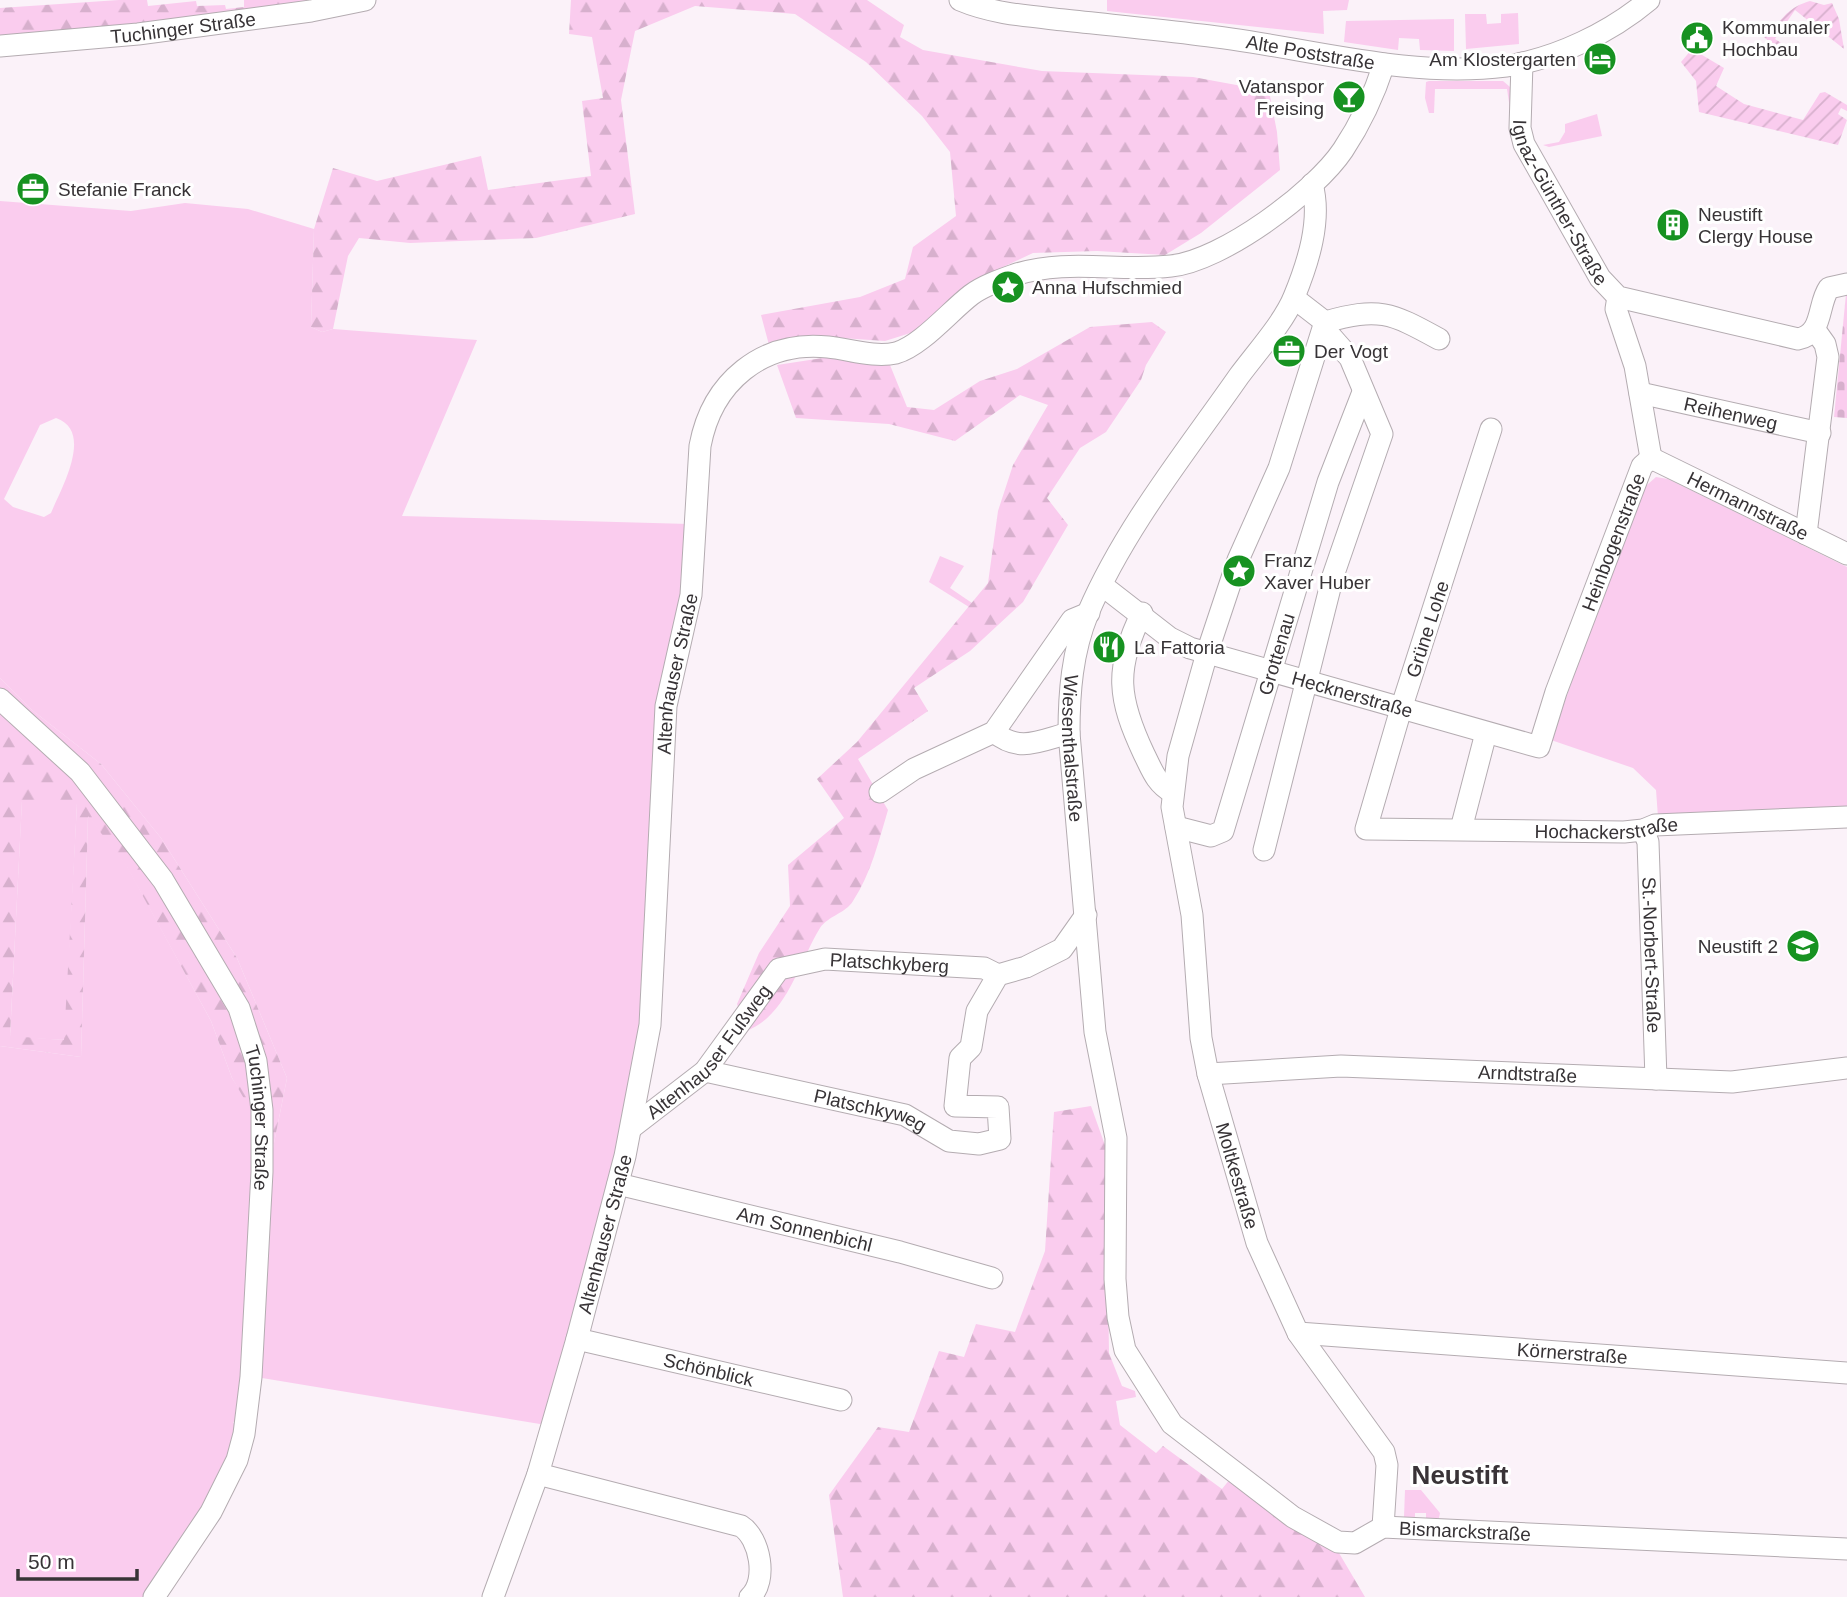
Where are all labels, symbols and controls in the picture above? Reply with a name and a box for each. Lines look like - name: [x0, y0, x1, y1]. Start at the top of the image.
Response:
- street label: Tuchinger Straße: [110, 8, 257, 47]
- place label: Kommunaler Hochbau: [1722, 17, 1830, 60]
- public building icon: Kommunaler Hochbau: [1678, 19, 1716, 57]
- street label: Alte Poststraße: [1245, 31, 1376, 74]
- hotel icon: Am Klostergarten: [1581, 40, 1619, 78]
- place label: Am Klostergarten: [1429, 49, 1576, 70]
- place label: Vatanspor Freising: [1239, 76, 1325, 119]
- bar icon: Vatanspor Freising: [1330, 78, 1368, 116]
- street label: Ignaz-Günther-Straße: [1509, 119, 1611, 290]
- office icon: Stefanie Franck: [14, 170, 52, 208]
- place label: Stefanie Franck: [58, 179, 192, 200]
- place label: Neustift Clergy House: [1698, 204, 1813, 247]
- building icon: Neustift Clergy House: [1654, 206, 1692, 244]
- place icon: Anna Hufschmied: [989, 268, 1027, 306]
- place label: Anna Hufschmied: [1032, 277, 1182, 298]
- office icon: Der Vogt: [1270, 332, 1308, 370]
- place label: Der Vogt: [1314, 341, 1389, 362]
- street label: Reihenweg: [1682, 393, 1779, 434]
- street label: Hermannstraße: [1684, 467, 1812, 544]
- street label: Heinbogenstraße: [1578, 470, 1649, 614]
- place label: Franz Xaver Huber: [1264, 550, 1371, 593]
- place icon: Franz Xaver Huber: [1220, 552, 1258, 590]
- street label: Grüne Lohe: [1402, 578, 1453, 680]
- street label: Altenhauser Straße: [654, 591, 702, 755]
- street label: Grottenau: [1255, 611, 1299, 698]
- restaurant icon: La Fattoria: [1090, 628, 1128, 666]
- place label: La Fattoria: [1134, 637, 1225, 658]
- street label: Hecknerstraße: [1289, 667, 1415, 722]
- street label: Wiesenthalstraße: [1058, 673, 1087, 823]
- street label: Hochackerstraße: [1534, 814, 1679, 843]
- street label: St.-Norbert-Straße: [1638, 876, 1664, 1033]
- school or university icon: Neustift 2: [1784, 927, 1822, 965]
- place label: Neustift 2: [1698, 936, 1778, 957]
- street label: Platschkyberg: [829, 949, 950, 977]
- street label: Altenhauser Fußweg: [643, 981, 775, 1123]
- street label: Tuchinger Straße: [241, 1043, 272, 1191]
- street label: Arndtstraße: [1478, 1062, 1578, 1087]
- street label: Platschkyweg: [812, 1085, 930, 1136]
- street label: Moltkestraße: [1212, 1120, 1262, 1232]
- street label: Altenhauser Straße: [574, 1152, 636, 1316]
- street label: Am Sonnenbichl: [735, 1203, 874, 1256]
- street label: Körnerstraße: [1516, 1339, 1628, 1368]
- street label: Schönblick: [661, 1349, 756, 1391]
- district label: Neustift: [1412, 1460, 1509, 1490]
- street label: Bismarckstraße: [1399, 1518, 1531, 1545]
- scale bar: [18, 1538, 136, 1582]
- text: 50 m: [28, 1550, 75, 1573]

